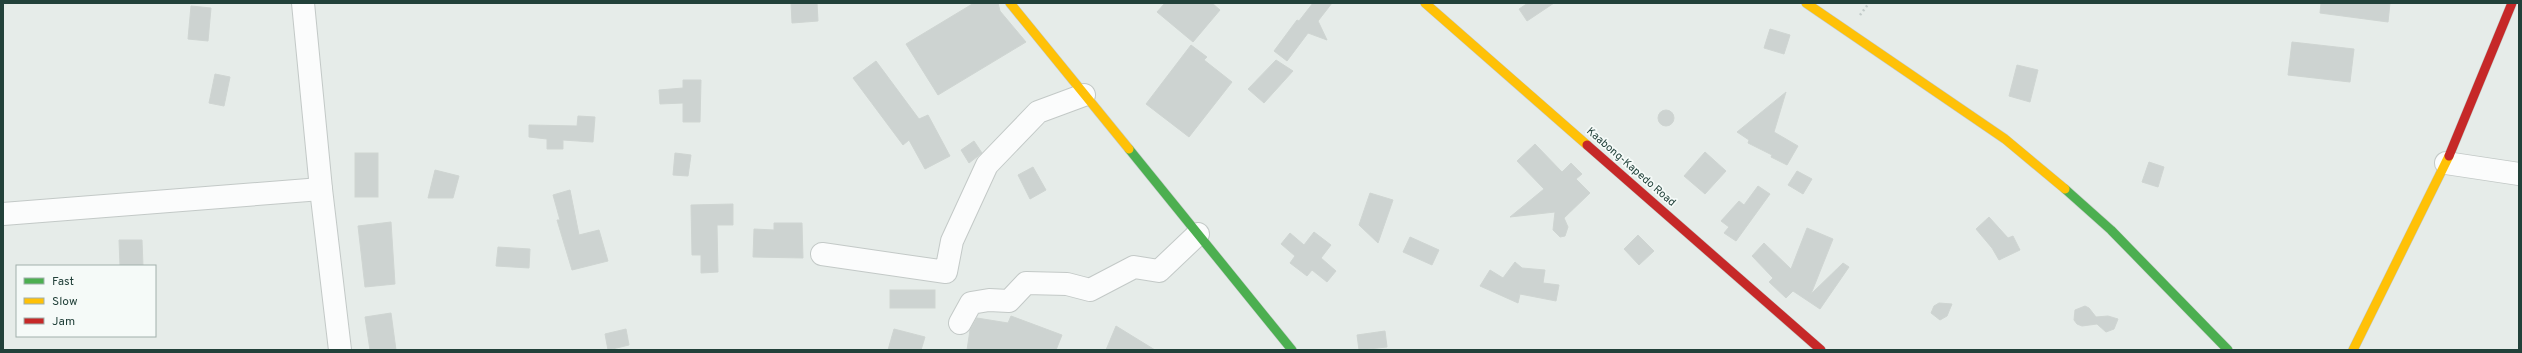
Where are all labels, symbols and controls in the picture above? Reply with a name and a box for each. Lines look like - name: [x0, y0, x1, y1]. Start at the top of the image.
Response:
- street label: Kaabong-Kapedo Road: [1583, 124, 1679, 210]
- legend: [16, 265, 156, 337]
- text: Fast: [52, 274, 74, 290]
- text: Slow: [52, 294, 78, 310]
- text: Jam: [52, 314, 75, 330]

